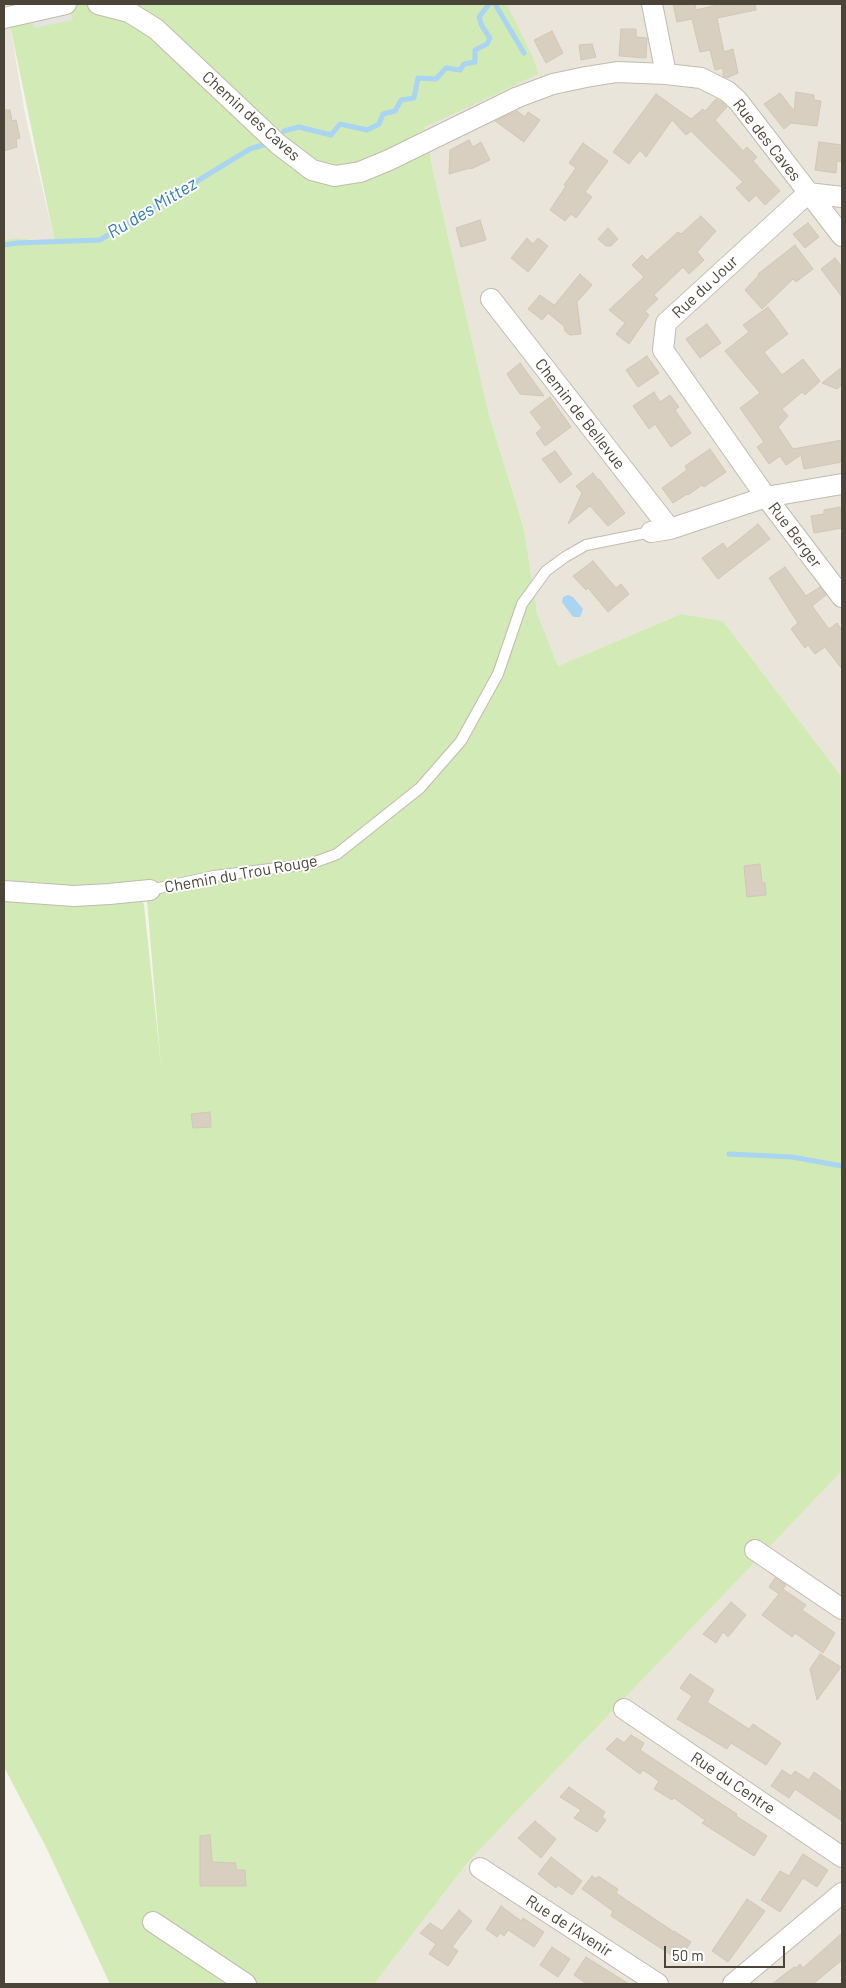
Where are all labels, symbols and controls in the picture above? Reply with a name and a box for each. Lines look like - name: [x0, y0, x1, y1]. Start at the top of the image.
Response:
- street label: Chemin des Caves: [198, 67, 304, 165]
- street label: Rue des Caves: [729, 95, 805, 185]
- water label: Ru des Mittez: [103, 173, 201, 243]
- street label: Rue du Jour: [668, 252, 742, 322]
- street label: Chemin de Bellevue: [531, 355, 629, 473]
- street label: Rue Berger: [764, 498, 826, 572]
- street label: Chemin du Trou Rouge: [163, 851, 319, 897]
- street label: Rue du Centre: [687, 1748, 779, 1818]
- street label: Rue de l'Avenir: [522, 1891, 616, 1961]
- scale bar: [666, 1936, 787, 1968]
- text: 50 m: [672, 1946, 704, 1964]

